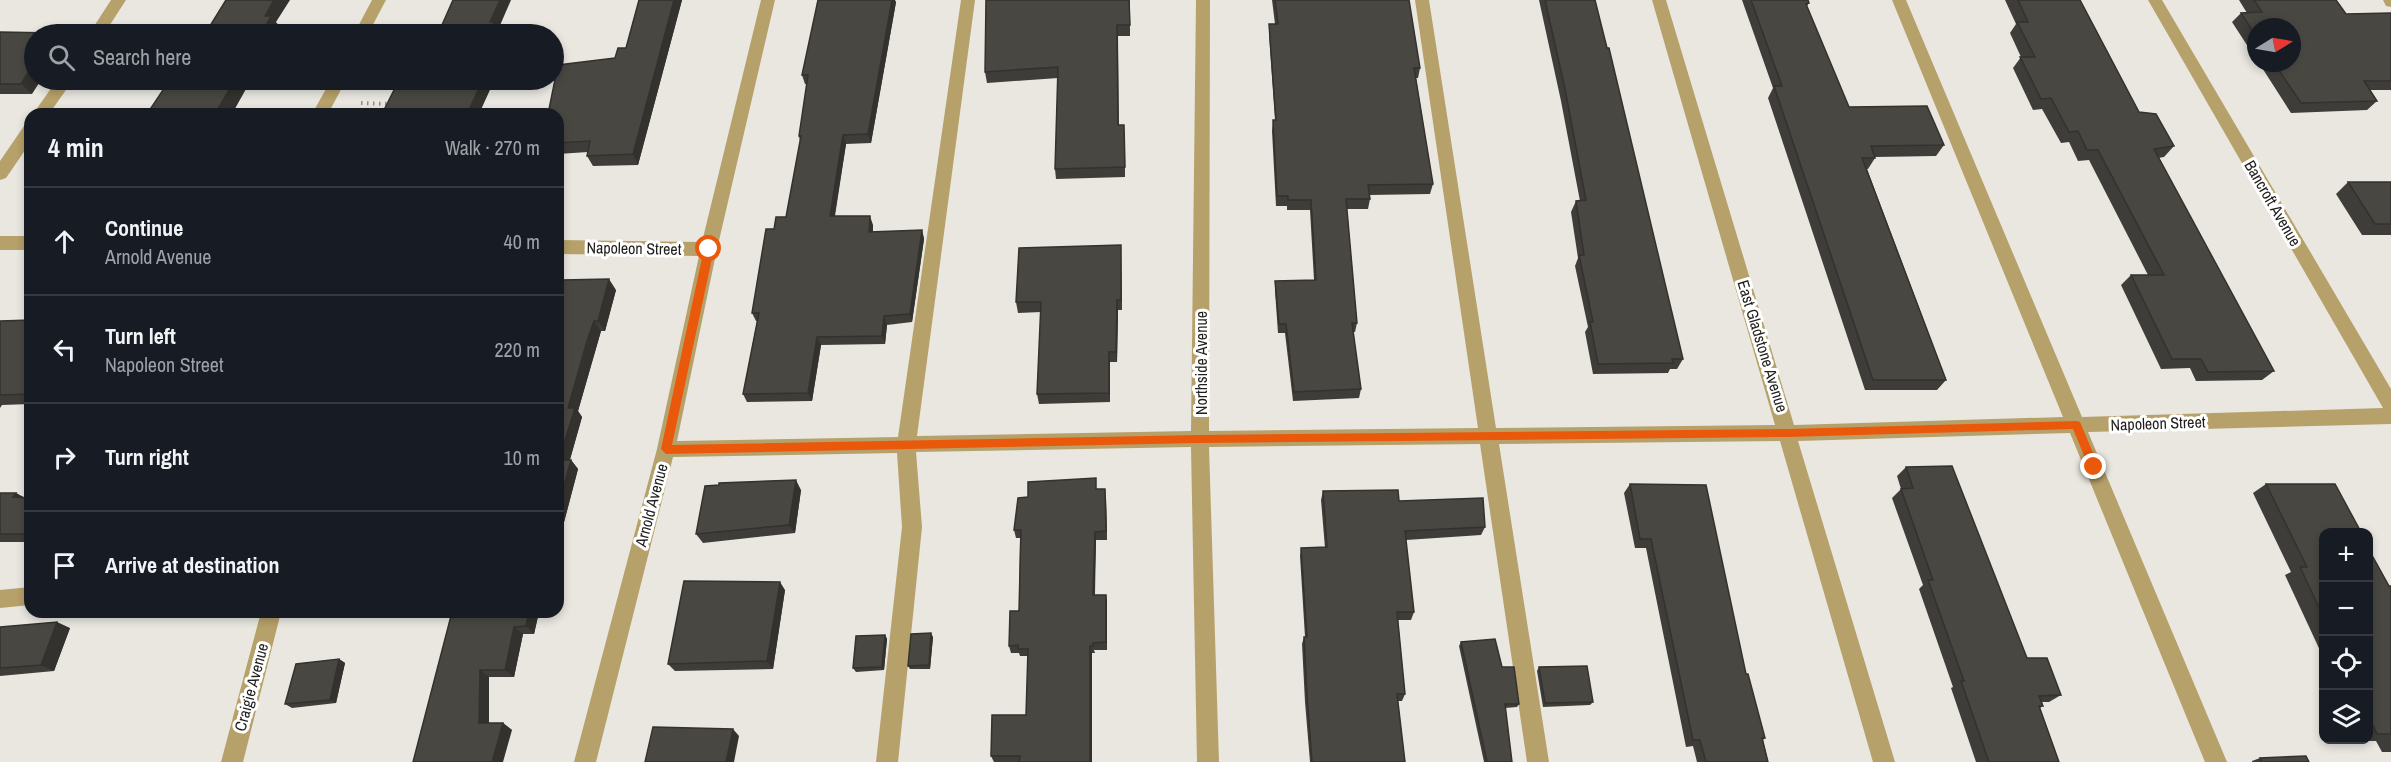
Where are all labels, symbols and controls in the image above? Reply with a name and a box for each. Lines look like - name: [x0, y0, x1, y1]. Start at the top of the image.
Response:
- north arrow: [2247, 18, 2301, 72]
- search box: [24, 24, 564, 90]
- icon: search: [45, 41, 78, 74]
- text: Search here: [93, 42, 191, 72]
- text: 4 min: [48, 130, 104, 165]
- text: Walk · 270 m: [445, 134, 540, 161]
- street label: Bancroft Avenue: [2239, 156, 2307, 250]
- text: Continue: [105, 213, 183, 243]
- icon: ahead: [48, 225, 81, 258]
- text: 40 m: [504, 228, 540, 255]
- route start: [695, 235, 721, 261]
- street label: Napoleon Street: [586, 236, 682, 260]
- text: Arnold Avenue: [105, 243, 211, 270]
- street label: East Gladstone Avenue: [1732, 277, 1794, 415]
- street label: Northside Avenue: [1190, 311, 1212, 415]
- text: Turn left: [105, 321, 176, 351]
- icon: left: [48, 333, 81, 366]
- text: 220 m: [494, 336, 540, 363]
- text: Napoleon Street: [105, 351, 224, 378]
- street label: Napoleon Street: [2110, 410, 2206, 436]
- icon: right: [48, 441, 81, 474]
- text: Turn right: [105, 442, 189, 472]
- text: 10 m: [504, 444, 540, 471]
- route end: [2080, 453, 2106, 479]
- street label: Arnold Avenue: [629, 461, 673, 550]
- map controls: [2319, 528, 2373, 744]
- button: +: [2319, 528, 2373, 582]
- icon: arrive: [48, 549, 81, 582]
- text: Arrive at destination: [105, 550, 279, 580]
- button: −: [2319, 582, 2373, 636]
- button: locate: [2319, 636, 2373, 690]
- street label: Craigie Avenue: [229, 641, 273, 733]
- button: layers: [2319, 690, 2373, 744]

